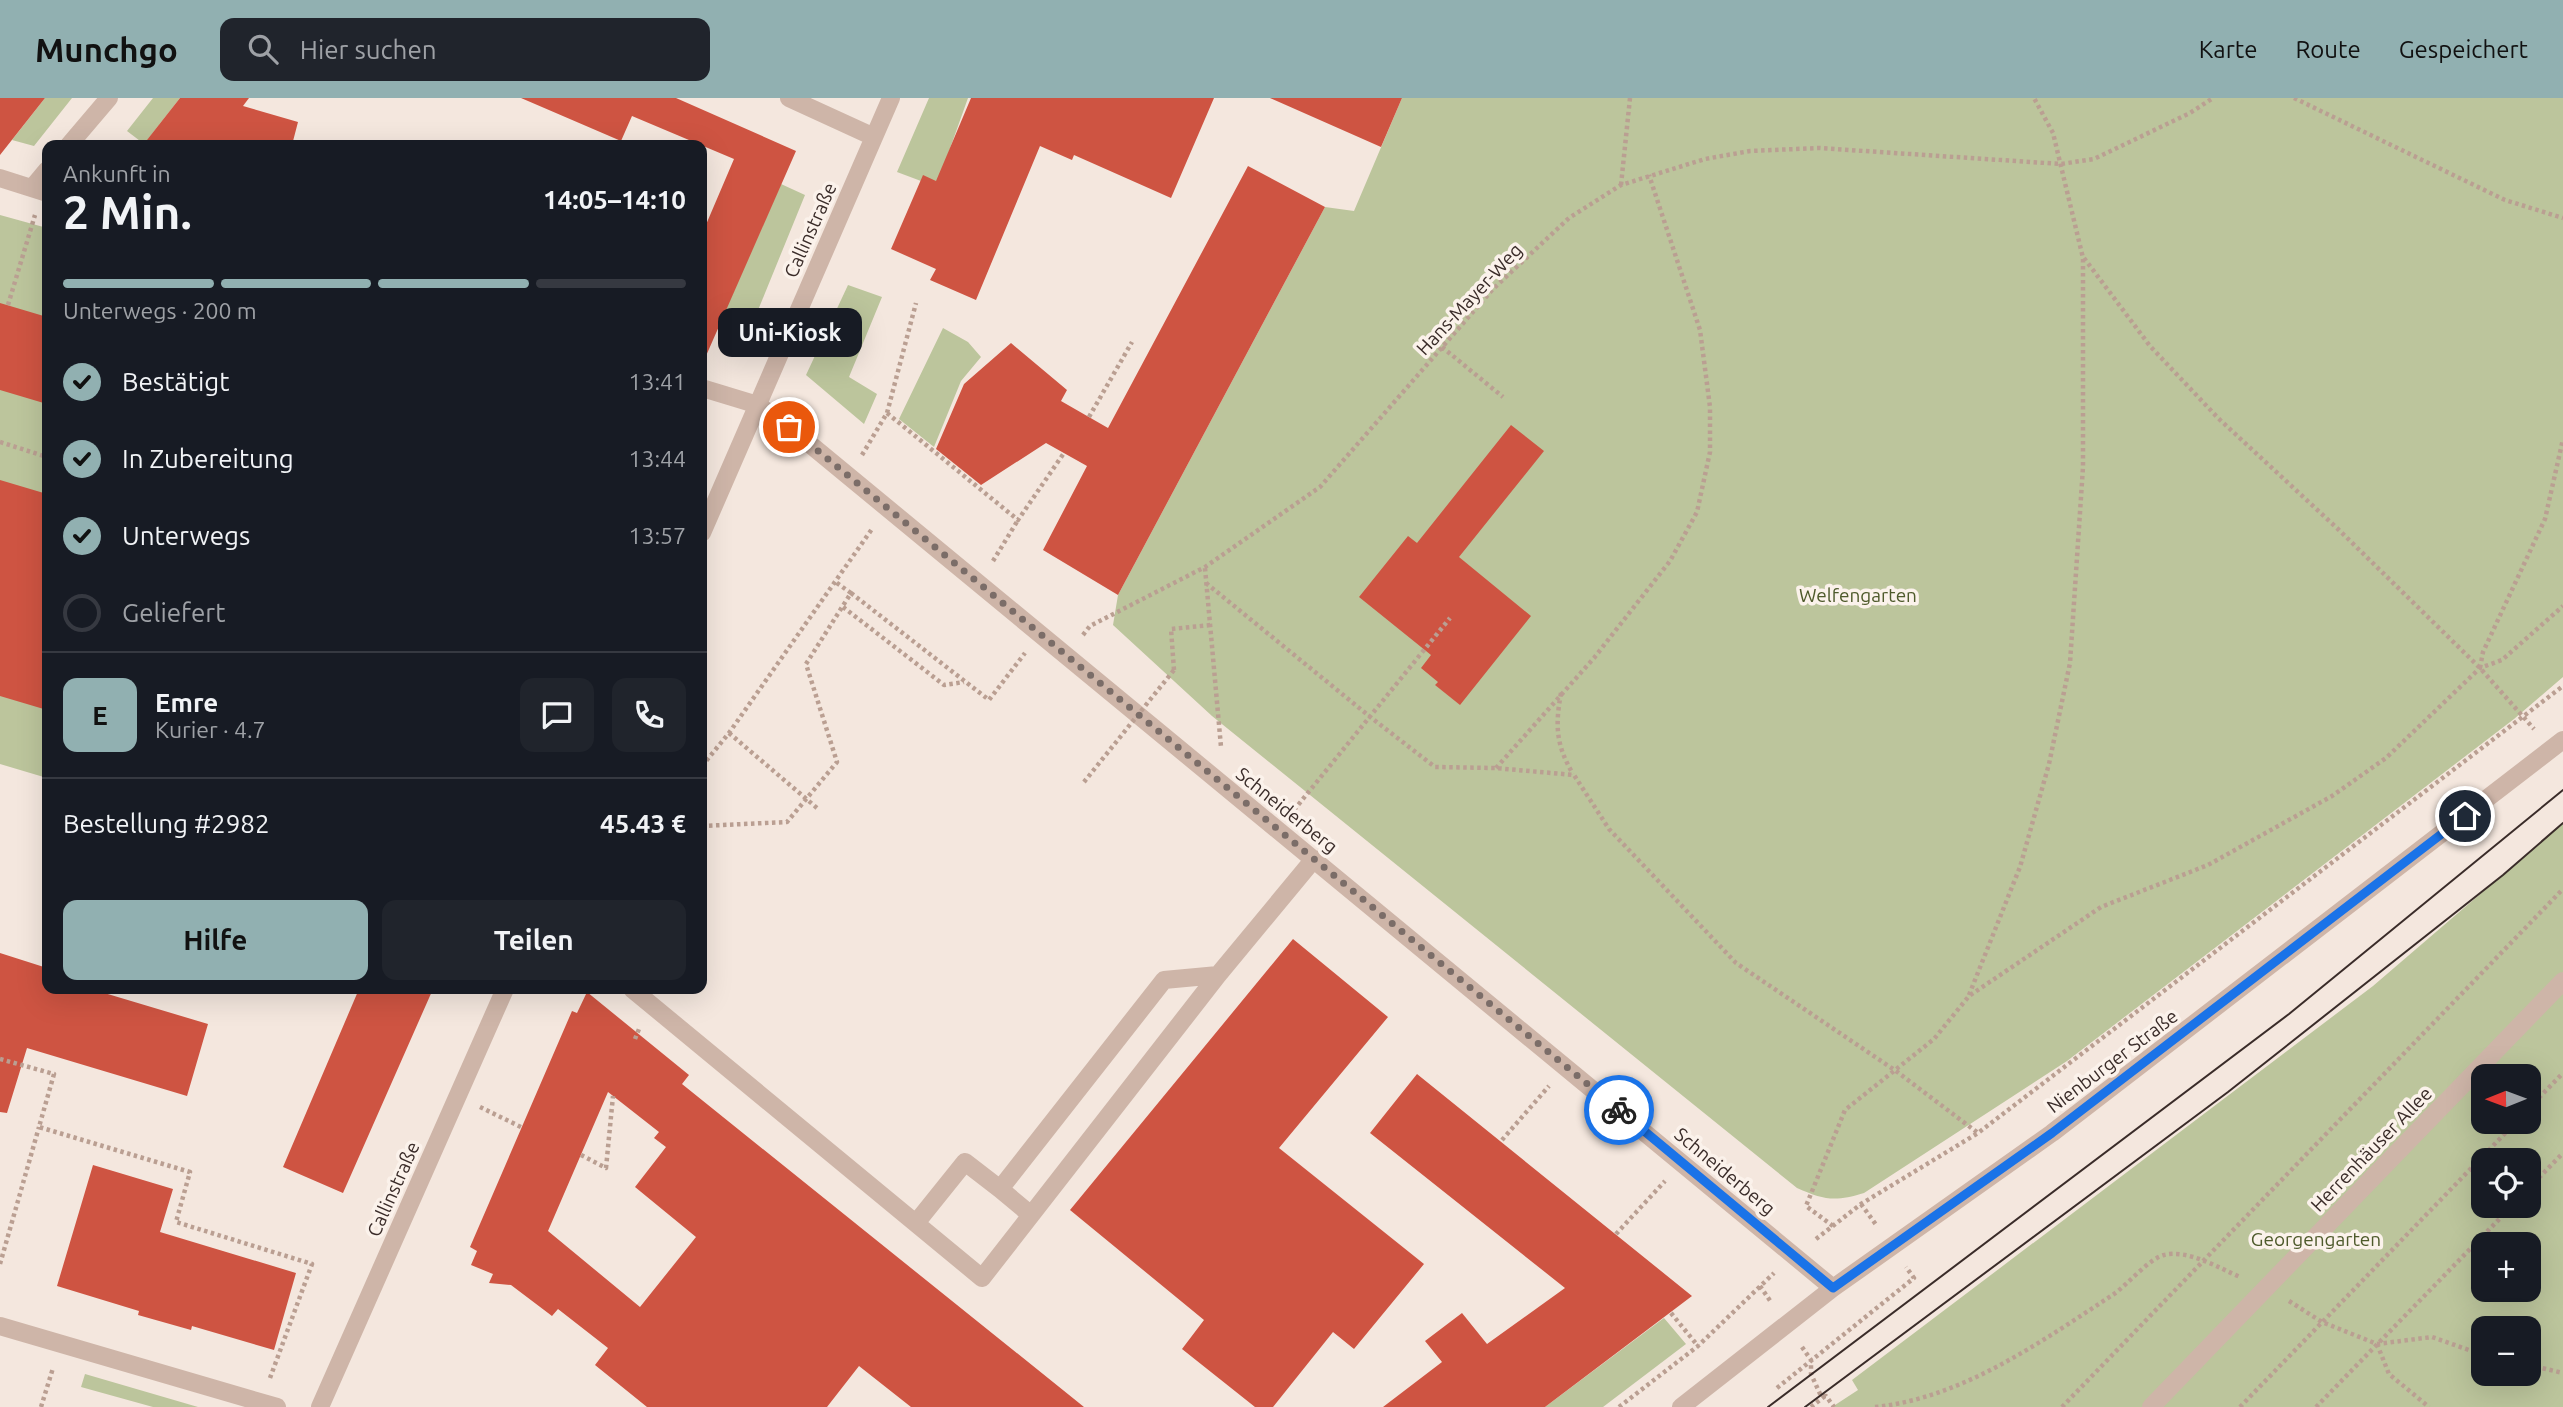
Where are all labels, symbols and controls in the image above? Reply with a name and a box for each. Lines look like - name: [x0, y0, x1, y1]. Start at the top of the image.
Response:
- search box: [220, 18, 710, 81]
- icon: search: [244, 30, 282, 68]
- text: Munchgo: [35, 31, 178, 68]
- text: Hier suchen: [300, 35, 437, 64]
- text: Karte: [2199, 36, 2257, 63]
- text: Route: [2295, 36, 2361, 63]
- text: Gespeichert: [2399, 36, 2528, 63]
- text: Ankunft in: [63, 161, 171, 186]
- street label: Callinstraße: [779, 179, 841, 281]
- text: 14:05–14:10: [543, 185, 686, 214]
- text: 2 Min.: [63, 186, 192, 238]
- street label: Hans-Mayer-Weg: [1412, 239, 1526, 359]
- text: Unterwegs · 200 m: [63, 298, 257, 323]
- callout: Uni-Kiosk: [717, 308, 861, 357]
- text: Uni-Kiosk: [738, 320, 842, 345]
- icon: check: [63, 363, 101, 401]
- text: Bestätigt: [122, 367, 229, 396]
- text: 13:41: [628, 369, 686, 394]
- pin: [759, 397, 819, 457]
- icon: bag: [770, 408, 808, 446]
- icon: check: [63, 440, 101, 478]
- text: In Zubereitung: [122, 444, 294, 473]
- text: 13:44: [628, 446, 686, 471]
- icon: check: [63, 517, 101, 555]
- text: Unterwegs: [122, 521, 250, 550]
- text: 13:57: [628, 523, 686, 548]
- park label: Welfengarten: [1799, 584, 1917, 606]
- text: Geliefert: [122, 598, 225, 627]
- button: chat: [520, 678, 594, 752]
- button: phone: [612, 678, 686, 752]
- text: Emre: [155, 688, 218, 717]
- text: E: [92, 701, 108, 730]
- text: Kurier · 4.7: [155, 717, 266, 742]
- street label: Schneiderberg: [1232, 762, 1342, 858]
- pin: [2435, 786, 2495, 846]
- icon: home: [2446, 797, 2484, 835]
- text: Bestellung #2982: [63, 809, 270, 838]
- text: 45.43 €: [600, 809, 686, 838]
- button: Hilfe: [63, 900, 368, 980]
- button: Teilen: [382, 900, 686, 980]
- street label: Nienburger Straße: [2042, 1005, 2182, 1117]
- north arrow: [2471, 1064, 2541, 1134]
- map controls: [2471, 1064, 2541, 1386]
- courier: [1584, 1075, 1654, 1145]
- street label: Herrenhäuser Allee: [2306, 1082, 2436, 1216]
- icon: bike: [1600, 1091, 1638, 1129]
- street label: Schneiderberg: [1670, 1123, 1780, 1219]
- street label: Callinstraße: [362, 1138, 424, 1240]
- button: locate: [2471, 1148, 2541, 1218]
- park label: Georgengarten: [2251, 1228, 2381, 1250]
- button: +: [2471, 1232, 2541, 1302]
- button: −: [2471, 1316, 2541, 1386]

